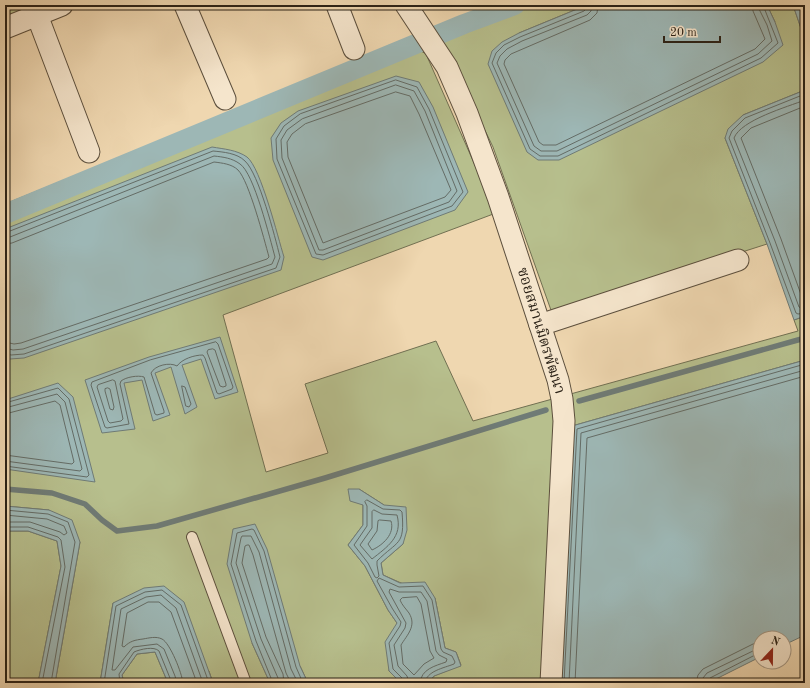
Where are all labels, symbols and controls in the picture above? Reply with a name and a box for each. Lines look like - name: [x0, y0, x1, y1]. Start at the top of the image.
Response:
- scale bar: [664, 18, 720, 44]
- text: 20 m: [670, 27, 697, 39]
- street label: ซอยสมานมิตรพัฒนา: [514, 266, 568, 396]
- north arrow: [752, 630, 792, 670]
- text: N: [769, 635, 782, 649]

